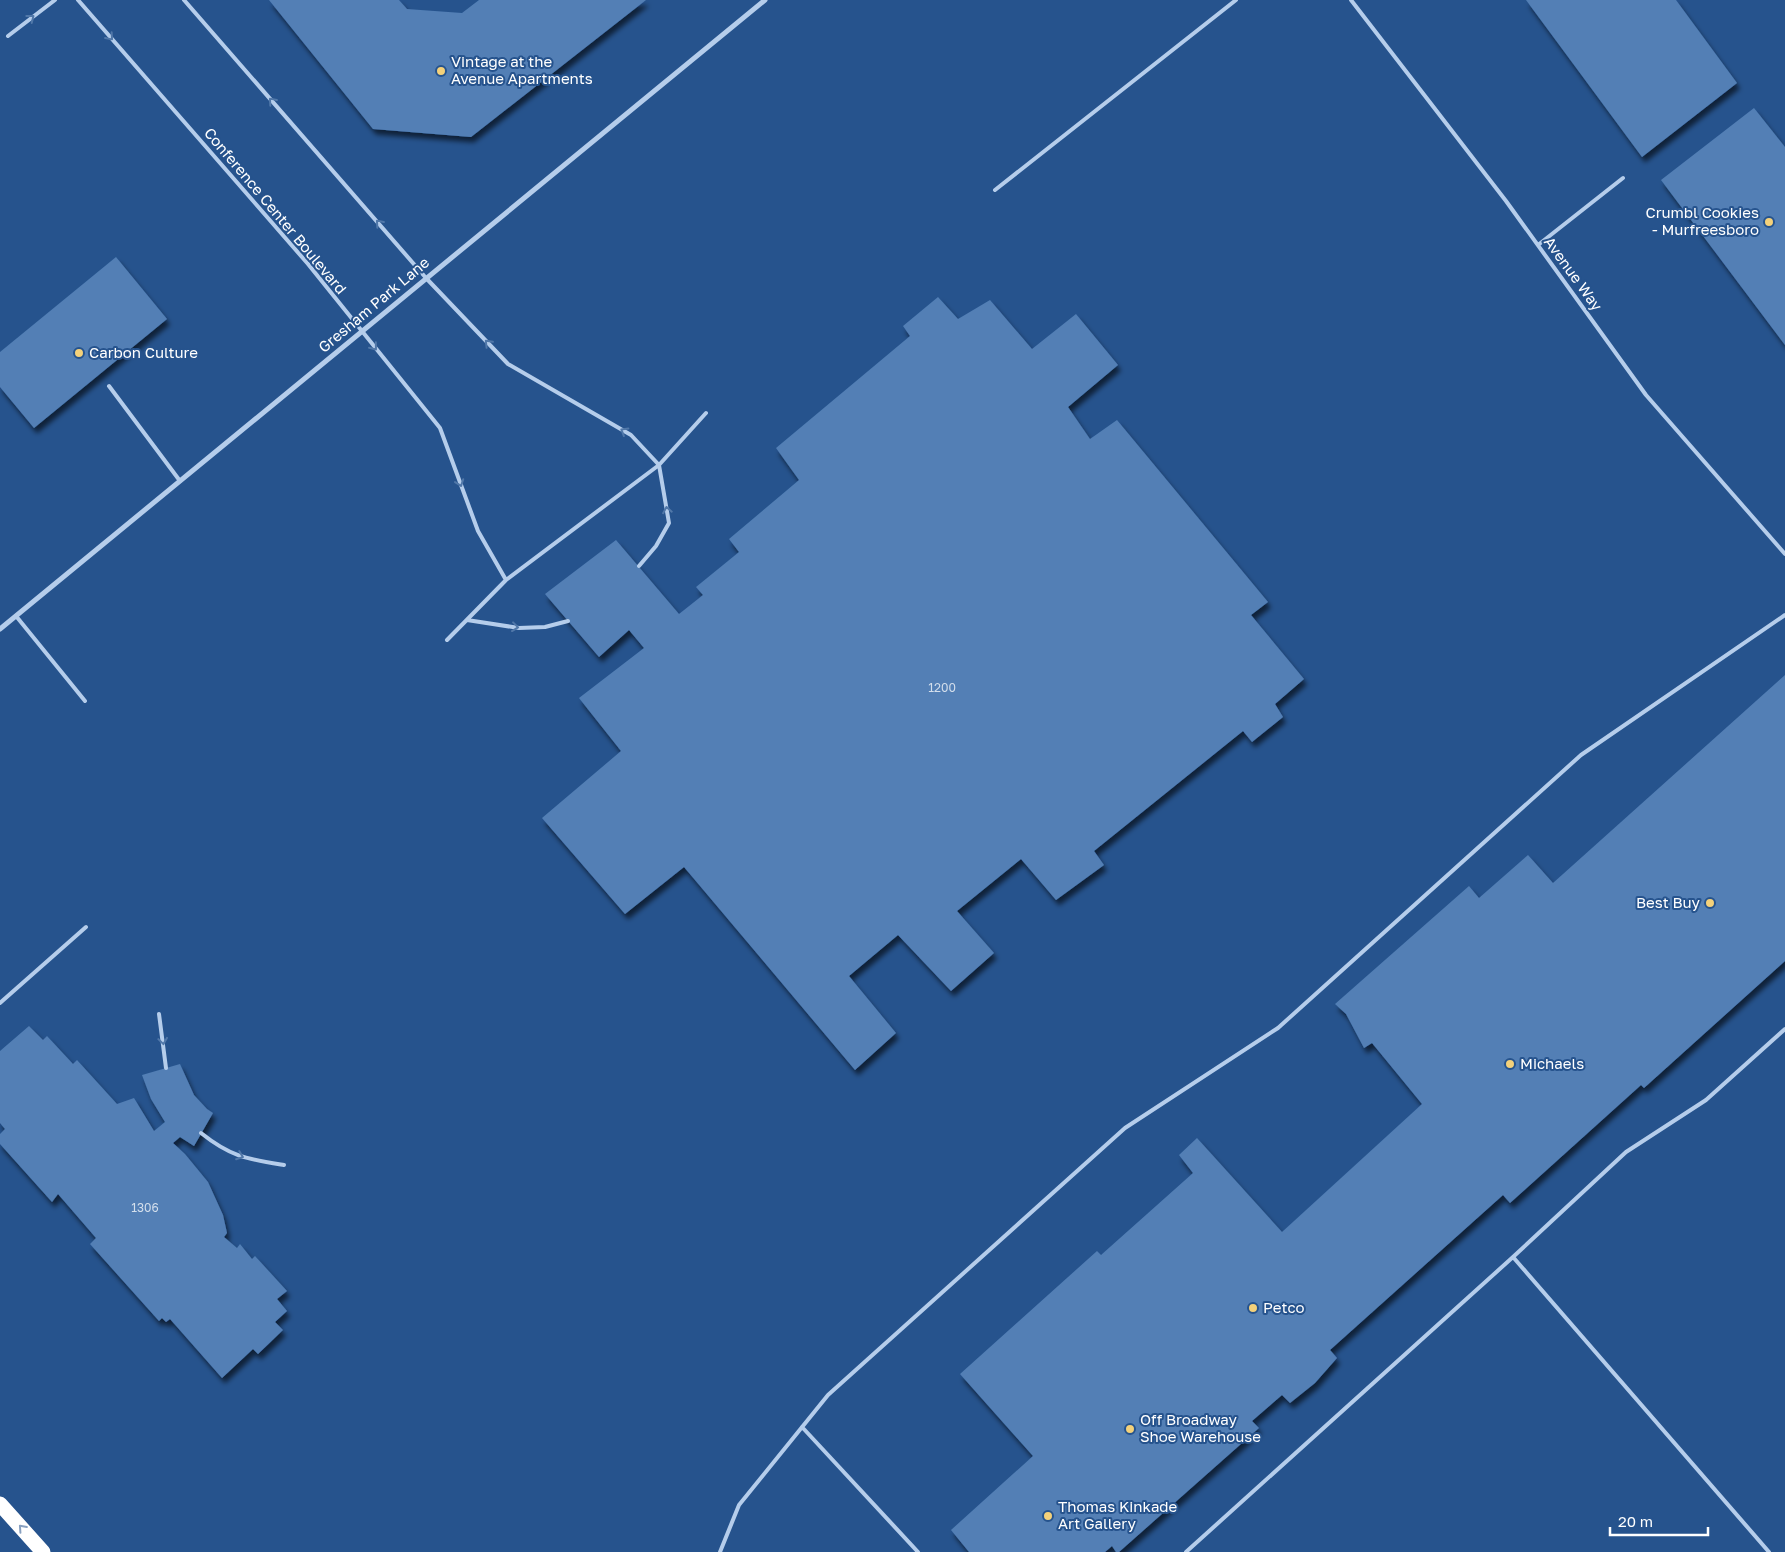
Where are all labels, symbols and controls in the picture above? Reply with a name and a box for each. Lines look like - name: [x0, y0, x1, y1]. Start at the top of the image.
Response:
- one-way arrow: [25, 16, 34, 24]
- one-way arrow: [105, 31, 114, 40]
- place label: Vintage at the Avenue Apartments: [451, 52, 593, 87]
- marker: Vintage at the Avenue Apartments: [435, 65, 447, 77]
- one-way arrow: [269, 98, 278, 107]
- street label: Conference Center Boulevard: [201, 124, 351, 297]
- place label: Crumbl Cookies - Murfreesboro: [1645, 203, 1759, 238]
- marker: Crumbl Cookies - Murfreesboro: [1763, 216, 1775, 228]
- one-way arrow: [376, 220, 385, 229]
- street label: Avenue Way: [1541, 233, 1607, 314]
- street label: Gresham Park Lane: [314, 252, 433, 356]
- one-way arrow: [485, 340, 494, 349]
- one-way arrow: [369, 341, 377, 350]
- place label: Carbon Culture: [89, 343, 198, 361]
- marker: Carbon Culture: [73, 347, 85, 359]
- one-way arrow: [620, 428, 629, 438]
- one-way arrow: [454, 478, 464, 486]
- one-way arrow: [662, 506, 673, 515]
- one-way arrow: [511, 621, 519, 632]
- house number: 1200: [928, 680, 956, 695]
- place label: Best Buy: [1636, 893, 1701, 911]
- marker: Best Buy: [1704, 897, 1716, 909]
- one-way arrow: [157, 1036, 167, 1045]
- place label: Michaels: [1520, 1054, 1584, 1072]
- marker: Michaels: [1504, 1058, 1516, 1070]
- one-way arrow: [235, 1150, 244, 1160]
- house number: 1306: [131, 1200, 159, 1215]
- place label: Petco: [1263, 1298, 1305, 1316]
- marker: Petco: [1247, 1302, 1259, 1314]
- place label: Off Broadway Shoe Warehouse: [1140, 1410, 1261, 1445]
- marker: Off Broadway Shoe Warehouse: [1124, 1423, 1136, 1435]
- place label: Thomas Kinkade Art Gallery: [1058, 1497, 1178, 1532]
- scale bar: [1610, 1504, 1708, 1536]
- marker: Thomas Kinkade Art Gallery: [1042, 1510, 1054, 1522]
- text: 20 m: [1618, 1512, 1653, 1530]
- one-way arrow: [18, 1524, 27, 1533]

